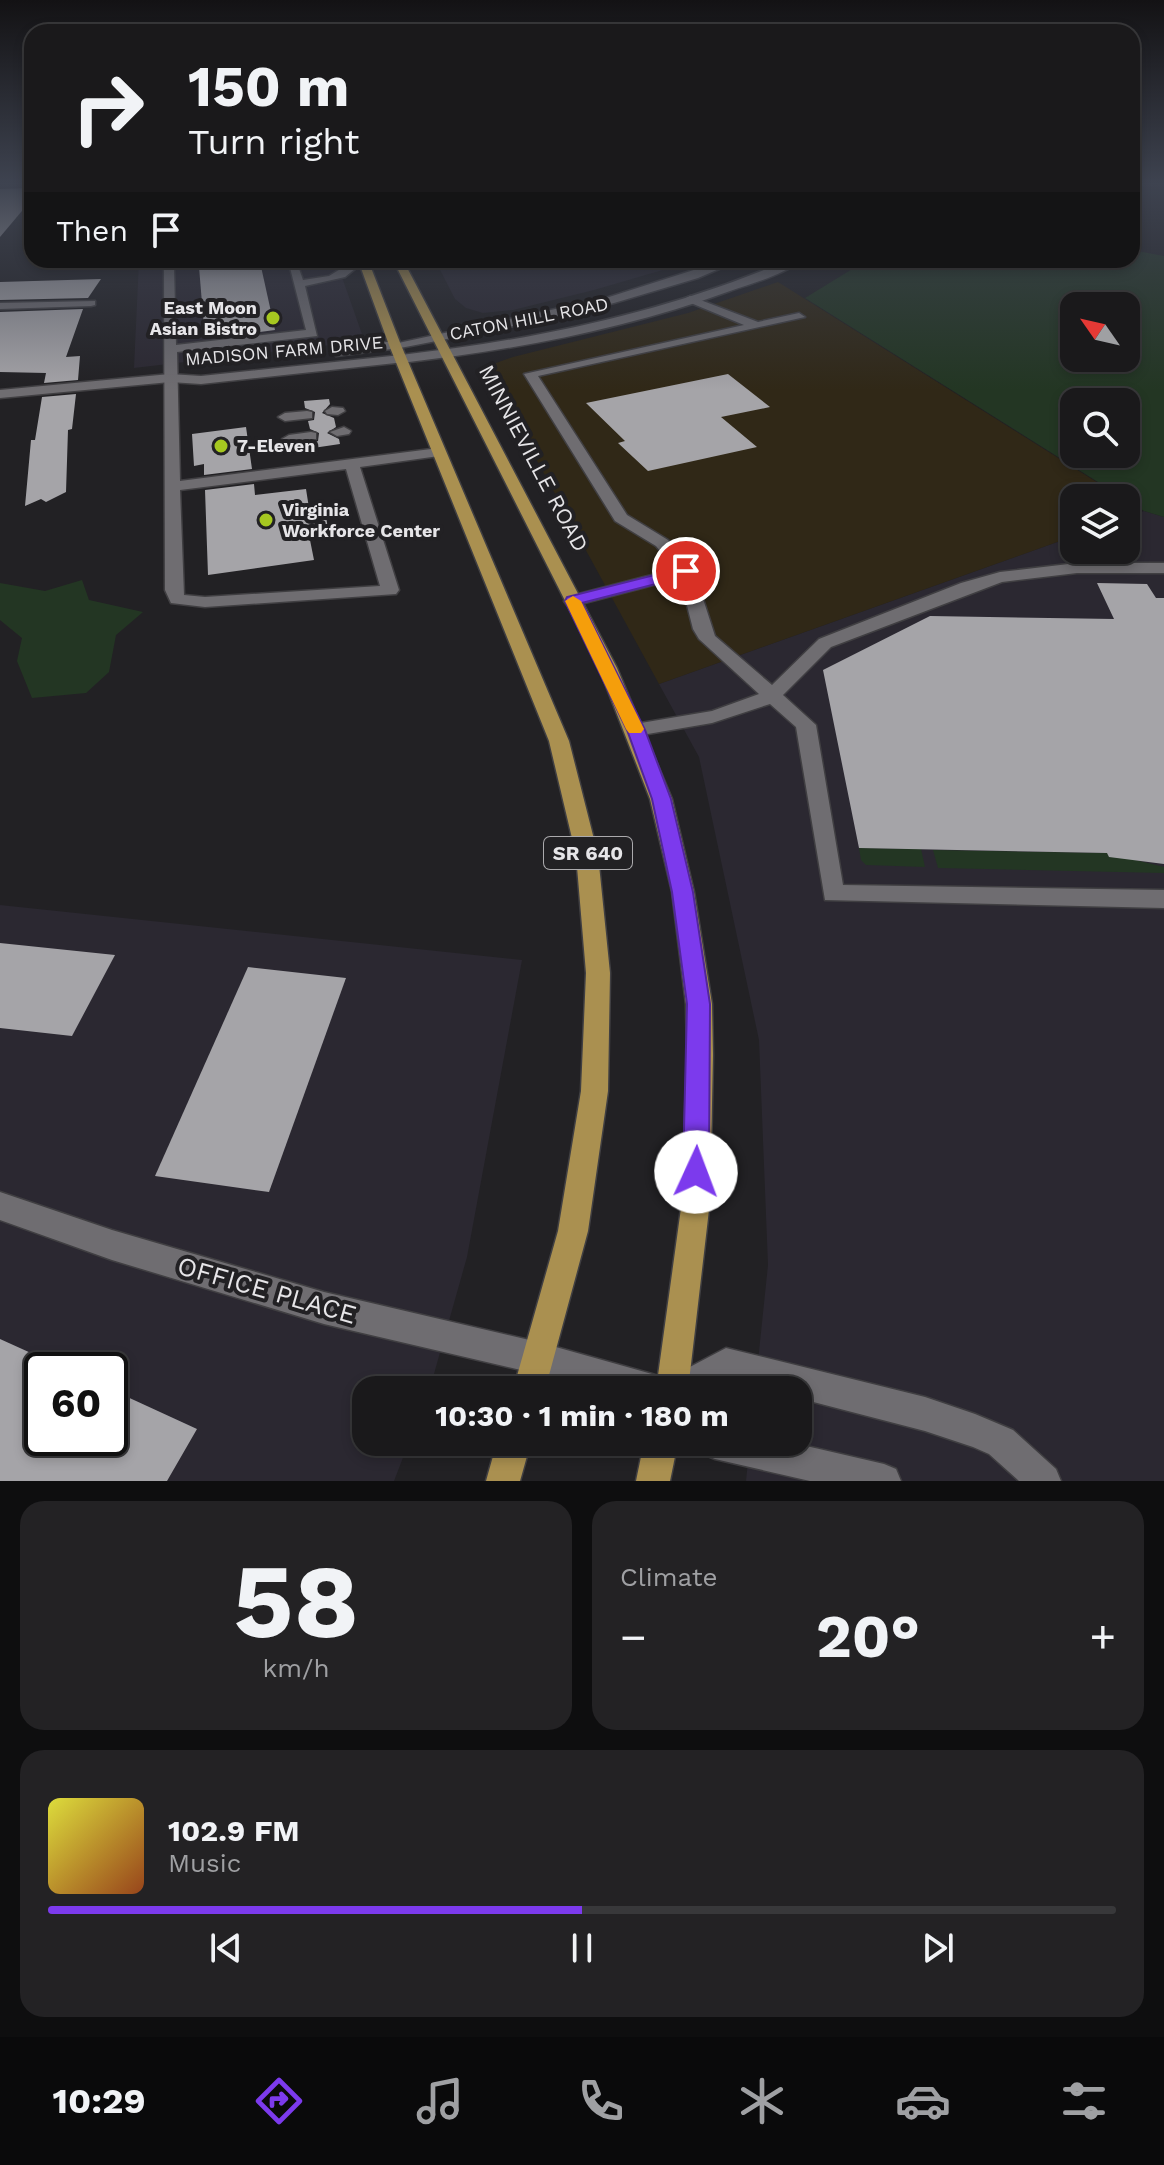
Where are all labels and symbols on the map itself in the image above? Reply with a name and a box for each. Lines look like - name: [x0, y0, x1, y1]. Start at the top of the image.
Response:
- north arrow: [1060, 292, 1140, 372]
- street label: CATON HILL ROAD: [448, 293, 610, 344]
- place label: East Moon Asian Bistro: [150, 297, 257, 339]
- marker: East Moon Asian Bistro: [264, 309, 282, 327]
- street label: MADISON FARM DRIVE: [184, 331, 384, 370]
- street label: MINNIEVILLE ROAD: [474, 361, 593, 556]
- place label: 7-Eleven: [237, 435, 315, 456]
- marker: 7-Eleven: [212, 437, 230, 455]
- place label: Virginia Workforce Center: [282, 499, 440, 541]
- marker: Virginia Workforce Center: [257, 511, 275, 529]
- pin: [652, 537, 720, 605]
- road number: SR 640: [544, 837, 632, 869]
- position arrow: [654, 1130, 738, 1214]
- street label: OFFICE PLACE: [174, 1250, 360, 1330]
- speed limit sign: 60: [24, 1352, 128, 1456]

